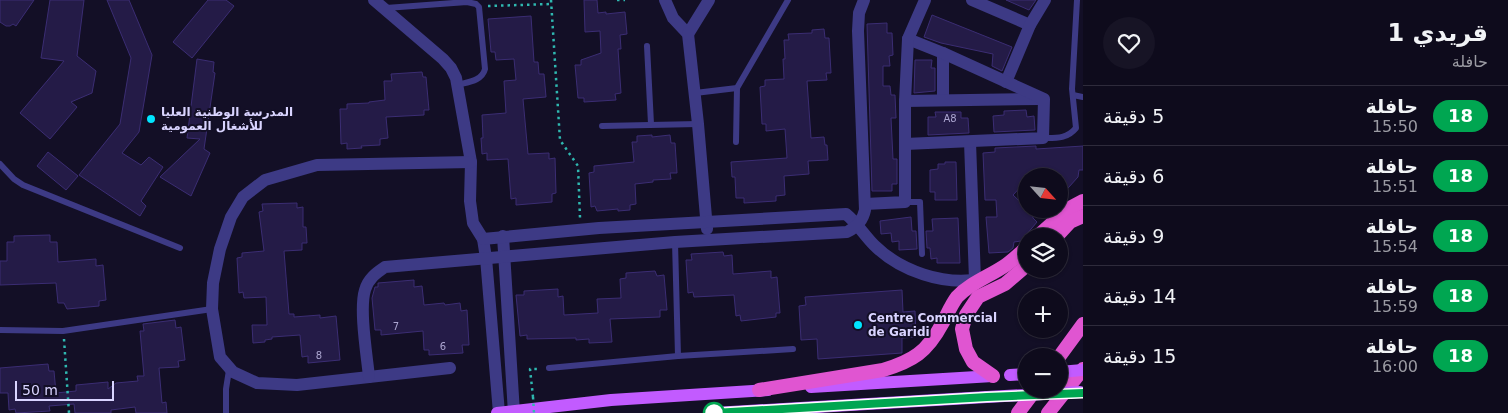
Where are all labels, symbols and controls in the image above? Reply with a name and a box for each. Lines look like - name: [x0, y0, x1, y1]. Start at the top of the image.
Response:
- button: heart: [1103, 17, 1155, 69]
- text: قريدي 1: [1387, 19, 1488, 47]
- text: حافلة: [1452, 52, 1488, 71]
- text: حافلة: [1365, 95, 1418, 117]
- place label: المدرسة الوطنية العليا للأشغال العمومية: [161, 105, 293, 134]
- text: 5 دقيقة: [1103, 105, 1164, 127]
- text: 18: [1448, 105, 1473, 126]
- marker: المدرسة الوطنية العليا للأشغال العمومية: [145, 113, 157, 125]
- house number: A8: [943, 113, 957, 124]
- text: 15:50: [1372, 117, 1418, 136]
- text: حافلة: [1365, 155, 1418, 177]
- text: 6 دقيقة: [1103, 165, 1164, 187]
- text: 18: [1448, 165, 1473, 186]
- north arrow: [1018, 168, 1068, 218]
- map controls: [1018, 168, 1068, 398]
- text: 15:51: [1372, 177, 1418, 196]
- text: حافلة: [1365, 215, 1418, 237]
- text: 9 دقيقة: [1103, 225, 1164, 247]
- text: 18: [1448, 225, 1473, 246]
- button: layers: [1018, 228, 1068, 278]
- text: 15:54: [1372, 237, 1418, 256]
- text: حافلة: [1365, 275, 1418, 297]
- text: 14 دقيقة: [1103, 285, 1176, 307]
- text: 18: [1448, 285, 1473, 306]
- button: +: [1018, 288, 1068, 338]
- text: 15:59: [1372, 297, 1418, 316]
- place label: Centre Commercial de Garidi: [868, 311, 997, 339]
- marker: Centre Commercial de Garidi: [852, 319, 864, 331]
- house number: 7: [393, 321, 399, 332]
- text: حافلة: [1365, 335, 1418, 357]
- house number: 6: [440, 341, 446, 352]
- text: 15 دقيقة: [1103, 345, 1176, 367]
- text: 18: [1448, 345, 1473, 366]
- button: −: [1018, 348, 1068, 398]
- house number: 8: [316, 350, 322, 361]
- text: 16:00: [1372, 357, 1418, 376]
- scale bar: [15, 378, 114, 401]
- text: 50 m: [22, 382, 58, 398]
- unlabelled marker: [703, 402, 725, 413]

